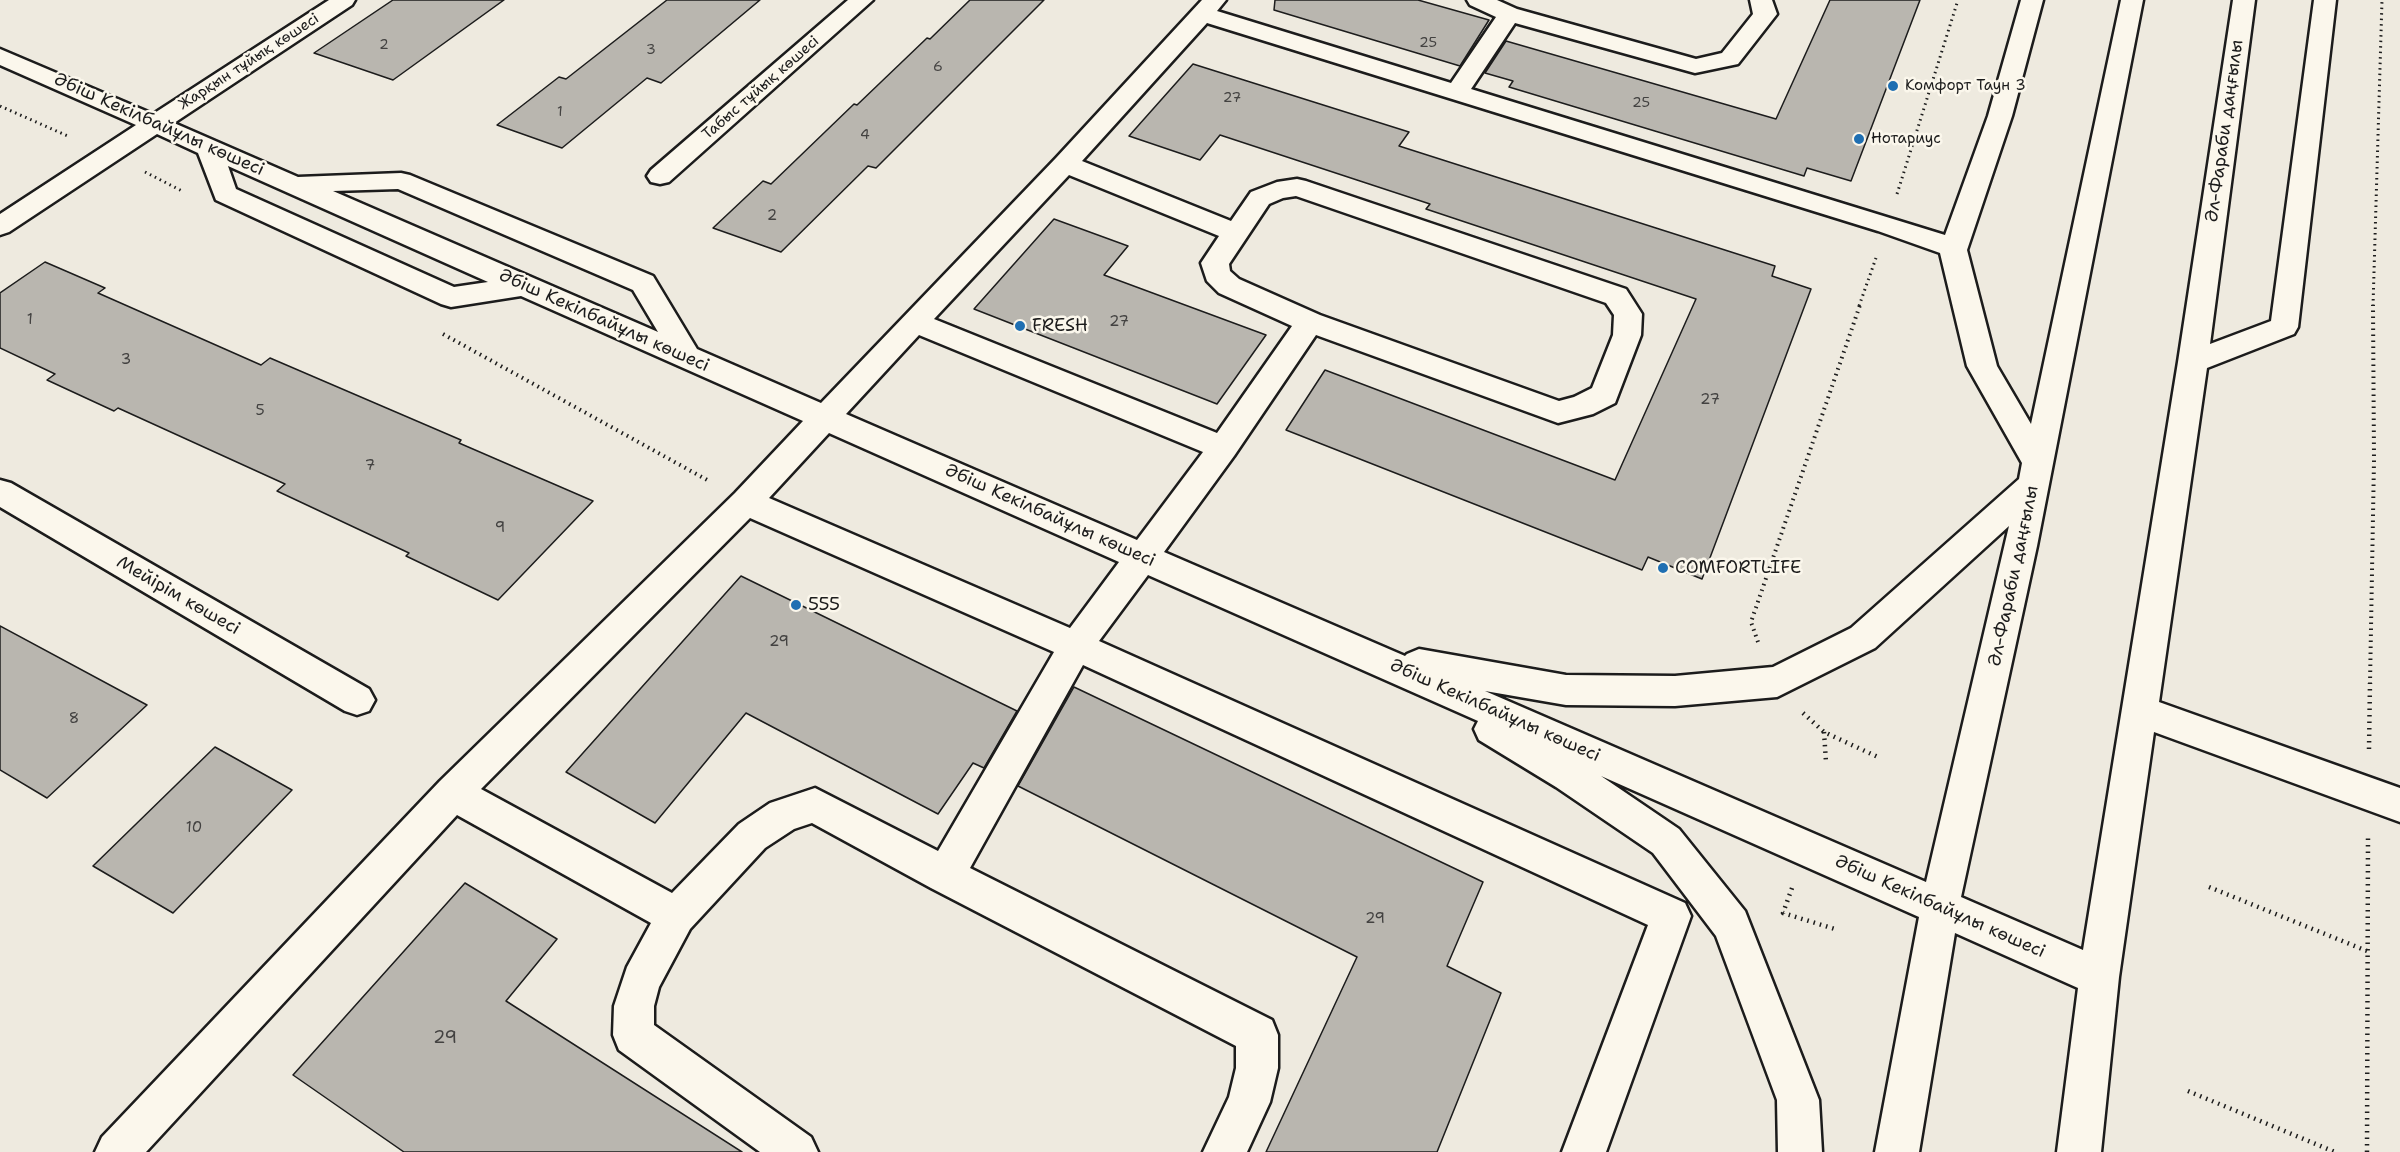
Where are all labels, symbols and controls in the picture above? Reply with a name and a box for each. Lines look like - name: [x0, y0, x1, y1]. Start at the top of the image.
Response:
- street label: Жарқын тұйық көшесі: [175, 10, 323, 114]
- street label: Табыс тұйық көшесі: [699, 32, 823, 144]
- house number: 25: [1419, 35, 1437, 51]
- house number: 2: [379, 37, 389, 53]
- street label: Әл-Фараби даңғылы: [2202, 38, 2248, 224]
- house number: 3: [646, 42, 656, 58]
- house number: 6: [933, 59, 943, 75]
- street label: Әбіш Кекілбайұлы көшесі: [51, 69, 267, 181]
- place label: Комфорт Таун 3: [1905, 77, 2026, 95]
- marker: Комфорт Таун 3: [1886, 79, 1900, 93]
- house number: 27: [1223, 90, 1241, 106]
- house number: 25: [1632, 95, 1650, 111]
- house number: 1: [557, 104, 563, 120]
- house number: 4: [860, 127, 870, 143]
- place label: Нотариус: [1871, 130, 1941, 148]
- marker: Нотариус: [1852, 132, 1866, 146]
- house number: 2: [767, 207, 777, 225]
- street label: Әбіш Кекілбайұлы көшесі: [496, 265, 712, 377]
- house number: 1: [27, 311, 33, 329]
- house number: 27: [1109, 313, 1129, 331]
- place label: FRESH: [1032, 315, 1088, 337]
- marker: FRESH: [1013, 319, 1027, 333]
- house number: 3: [121, 351, 131, 369]
- house number: 27: [1700, 391, 1720, 409]
- house number: 5: [255, 402, 265, 420]
- house number: 7: [365, 457, 375, 475]
- street label: Әбіш Кекілбайұлы көшесі: [942, 460, 1158, 572]
- street label: Әл-Фараби даңғылы: [1984, 484, 2044, 668]
- house number: 9: [495, 519, 505, 537]
- street label: Мейірім көшесі: [112, 552, 244, 640]
- place label: COMFORTLIFE: [1675, 557, 1801, 579]
- marker: COMFORTLIFE: [1656, 561, 1670, 575]
- place label: 555: [808, 594, 840, 616]
- marker: 555: [789, 598, 803, 612]
- house number: 29: [769, 633, 789, 651]
- street label: Әбіш Кекілбайұлы көшесі: [1387, 655, 1603, 767]
- house number: 8: [69, 710, 79, 728]
- house number: 10: [186, 819, 202, 837]
- street label: Әбіш Кекілбайұлы көшесі: [1832, 851, 2048, 963]
- house number: 29: [1365, 910, 1385, 928]
- house number: 29: [433, 1027, 457, 1049]

